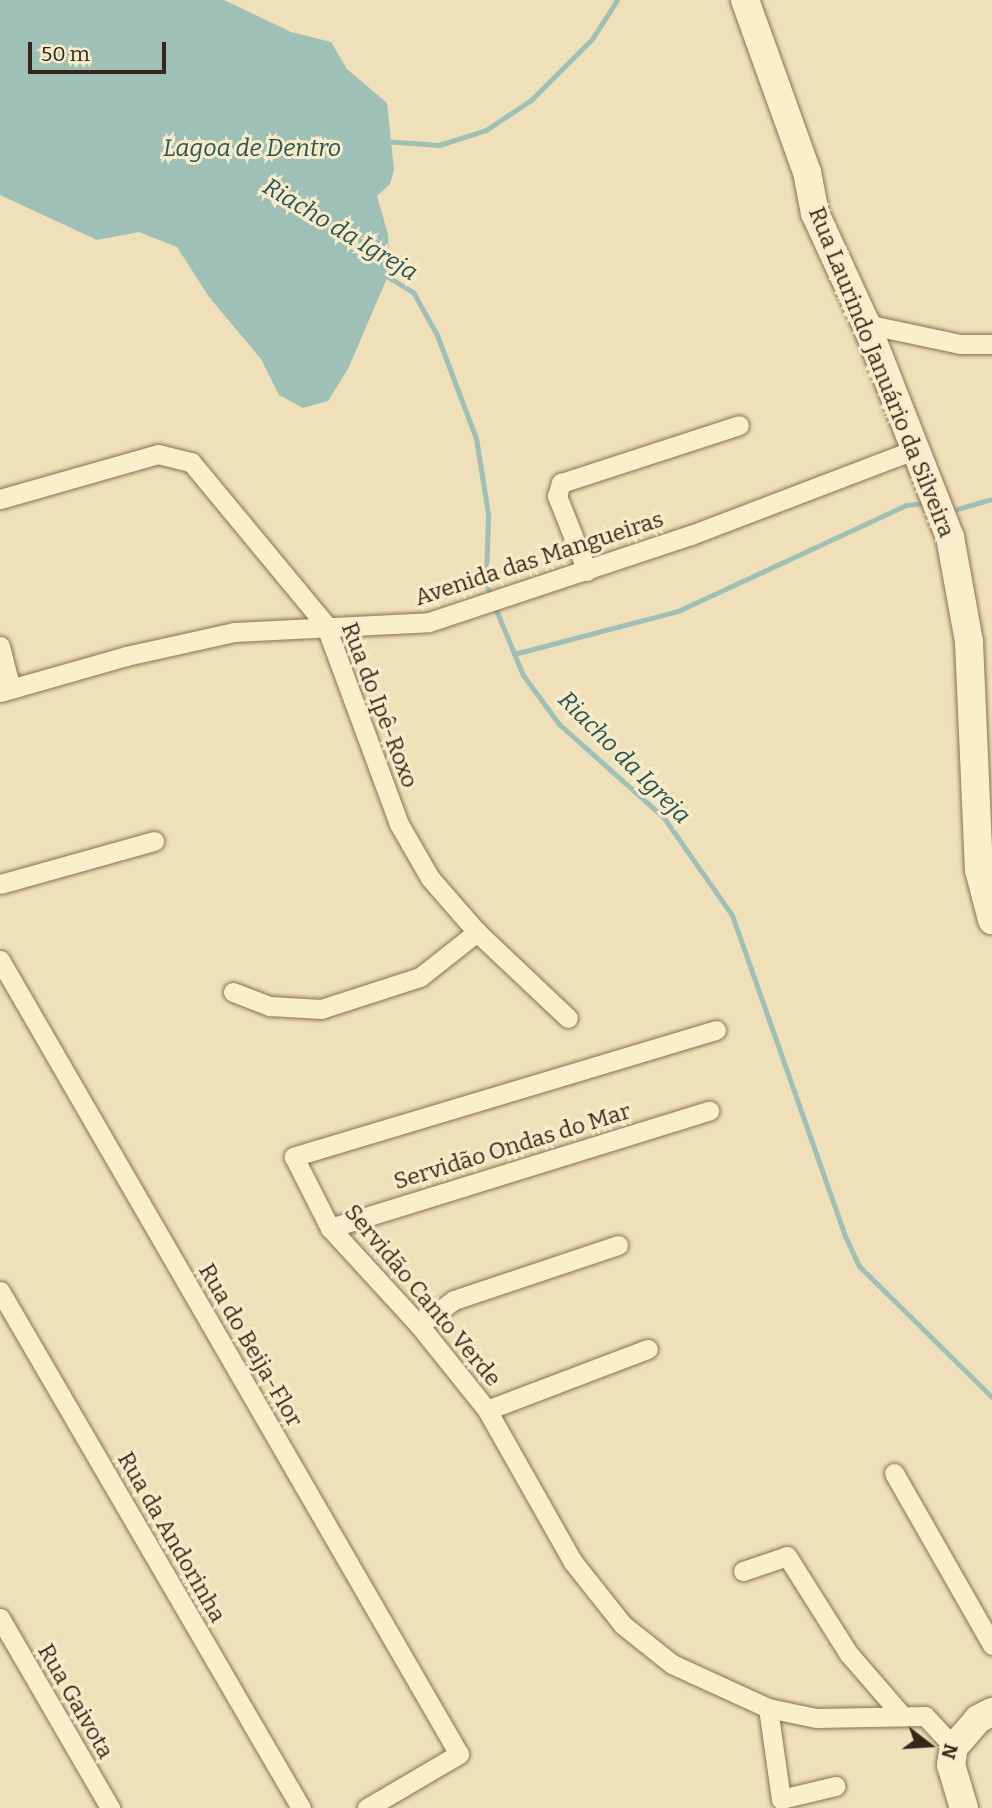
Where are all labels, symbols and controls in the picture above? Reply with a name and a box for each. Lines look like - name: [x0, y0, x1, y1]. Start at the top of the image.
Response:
- scale bar: [32, 28, 170, 72]
- text: 50 m: [41, 41, 90, 67]
- water label: Lagoa de Dentro: [163, 135, 341, 163]
- water label: Riacho da Igreja: [257, 172, 423, 288]
- street label: Rua Laurindo Januário da Silveira: [803, 203, 961, 541]
- street label: Avenida das Mangueiras: [411, 505, 667, 611]
- street label: Rua do Ipê-Roxo: [336, 618, 424, 792]
- water label: Riacho da Igreja: [552, 686, 696, 830]
- street label: Servidão Ondas do Mar: [390, 1097, 634, 1195]
- street label: Servidão Canto Verde: [339, 1198, 507, 1392]
- street label: Rua do Beija-Flor: [193, 1259, 309, 1431]
- street label: Rua da Andorinha: [112, 1447, 232, 1627]
- street label: Rua Gaivota: [32, 1639, 120, 1763]
- north arrow: [894, 1710, 964, 1780]
- text: N: [936, 1741, 963, 1762]

